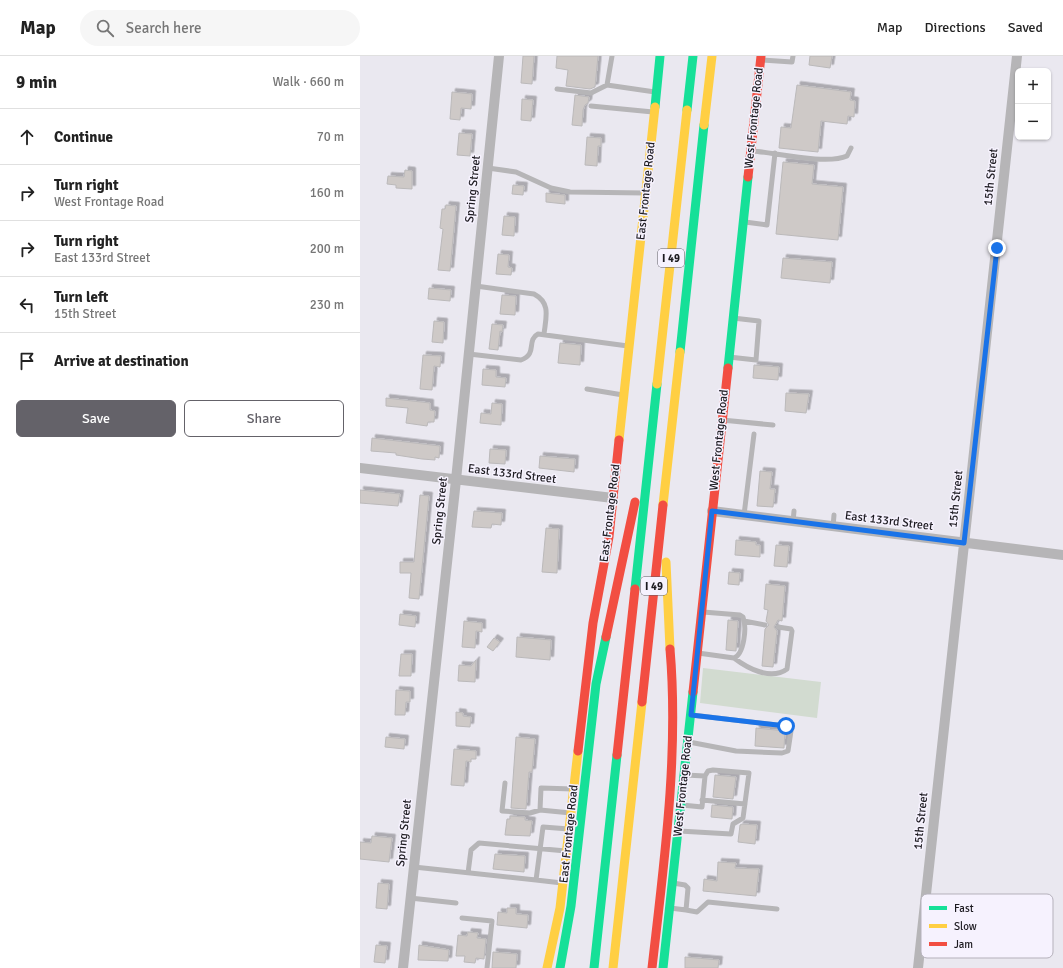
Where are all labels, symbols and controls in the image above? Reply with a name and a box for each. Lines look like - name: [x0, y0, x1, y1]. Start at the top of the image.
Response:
- search box: [80, 10, 360, 46]
- text: Map: [20, 16, 56, 40]
- icon: search: [94, 17, 116, 39]
- text: Search here: [126, 19, 201, 37]
- text: Map: [877, 19, 903, 36]
- text: Directions: [925, 19, 986, 36]
- text: Saved: [1008, 19, 1043, 36]
- street label: West Frontage Road: [741, 67, 767, 169]
- map controls: [1015, 68, 1051, 140]
- button: +: [1015, 68, 1051, 104]
- text: 9 min: [16, 72, 57, 93]
- text: Walk · 660 m: [273, 74, 344, 90]
- button: −: [1015, 104, 1051, 140]
- icon: ahead: [16, 126, 38, 148]
- text: Continue: [54, 128, 113, 146]
- text: 70 m: [317, 129, 344, 145]
- street label: East Frontage Road: [633, 141, 659, 241]
- street label: 15th Street: [981, 148, 1001, 206]
- street label: Spring Street: [462, 155, 484, 223]
- text: Turn right: [54, 176, 119, 194]
- icon: right: [16, 182, 38, 204]
- text: 160 m: [310, 185, 344, 201]
- text: West Frontage Road: [54, 194, 164, 210]
- text: Turn right: [54, 232, 119, 250]
- icon: right: [16, 238, 38, 260]
- route end: [988, 239, 1006, 257]
- text: 200 m: [310, 241, 344, 257]
- road number: I 49: [658, 249, 684, 267]
- text: East 133rd Street: [54, 250, 150, 266]
- text: Turn left: [54, 288, 108, 306]
- icon: left: [16, 294, 38, 316]
- text: 230 m: [310, 297, 344, 313]
- text: 15th Street: [54, 306, 116, 322]
- icon: arrive: [16, 350, 38, 372]
- text: Arrive at destination: [54, 352, 189, 370]
- street label: West Frontage Road: [706, 389, 732, 491]
- button: Save: [16, 400, 176, 437]
- button: Share: [184, 400, 344, 437]
- street label: East 133rd Street: [467, 461, 557, 487]
- street label: East Frontage Road: [597, 463, 623, 563]
- street label: 15th Street: [946, 470, 966, 528]
- street label: Spring Street: [429, 477, 451, 545]
- street label: East 133rd Street: [844, 508, 934, 534]
- road number: I 49: [641, 577, 667, 595]
- route start: [777, 717, 795, 735]
- street label: West Frontage Road: [670, 735, 696, 837]
- street label: East Frontage Road: [556, 784, 582, 884]
- street label: 15th Street: [911, 792, 931, 850]
- street label: Spring Street: [393, 799, 415, 867]
- legend: [921, 894, 1053, 958]
- text: Fast: [954, 902, 974, 915]
- text: Slow: [954, 920, 977, 933]
- text: Jam: [954, 938, 973, 951]

